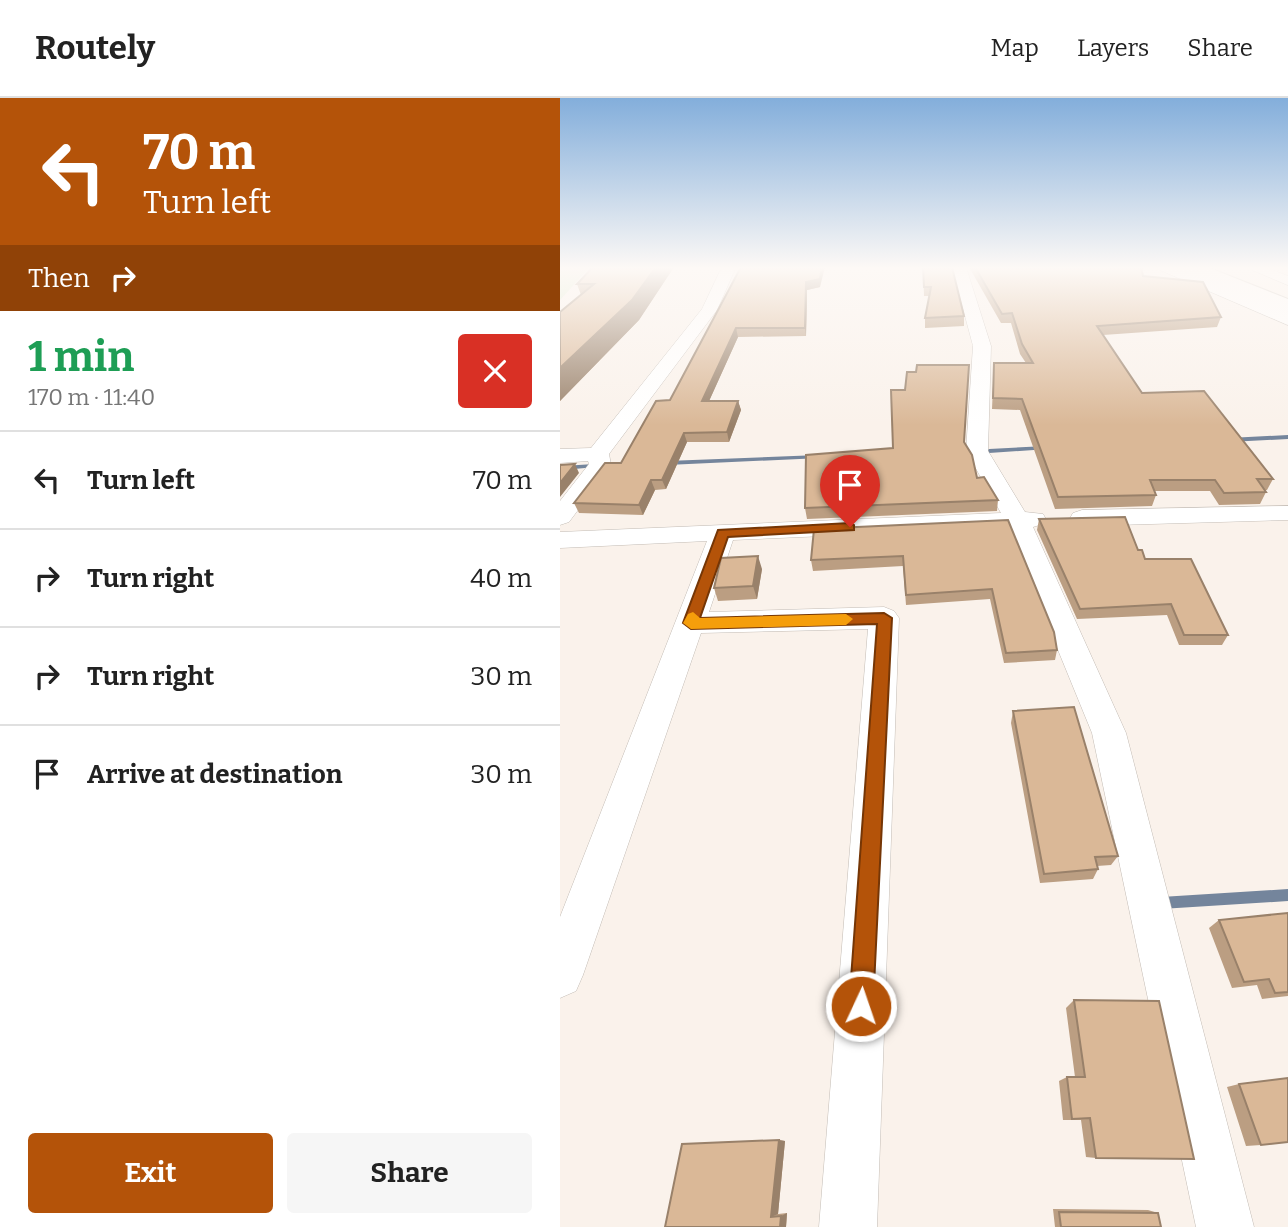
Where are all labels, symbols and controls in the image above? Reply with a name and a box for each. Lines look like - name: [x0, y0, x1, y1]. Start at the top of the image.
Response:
- text: Routely: [35, 28, 155, 68]
- text: Map: [991, 34, 1039, 62]
- text: Layers: [1077, 34, 1149, 62]
- text: Share: [1187, 34, 1253, 62]
- text: 70 m: [143, 123, 255, 182]
- icon: left: [28, 126, 119, 217]
- text: Turn left: [143, 183, 271, 221]
- icon: right: [104, 259, 142, 297]
- text: Then: [28, 263, 90, 294]
- text: 1 min: [28, 332, 134, 382]
- button: close: [458, 334, 532, 408]
- text: 170 m · 11:40: [28, 383, 155, 411]
- pin: [820, 455, 880, 527]
- icon: left: [28, 461, 66, 499]
- text: Turn left: [87, 465, 195, 496]
- text: 70 m: [473, 465, 532, 496]
- icon: arrive: [831, 466, 869, 504]
- icon: right: [28, 559, 66, 597]
- text: Turn right: [87, 563, 214, 594]
- text: 40 m: [470, 563, 532, 594]
- icon: right: [28, 657, 66, 695]
- text: Turn right: [87, 661, 214, 692]
- text: 30 m: [471, 661, 532, 692]
- icon: arrive: [28, 755, 66, 793]
- text: Arrive at destination: [87, 759, 342, 790]
- text: 30 m: [471, 759, 532, 790]
- position arrow: [824, 969, 898, 1043]
- button: Exit: [28, 1133, 273, 1213]
- button: Share: [287, 1133, 532, 1213]

